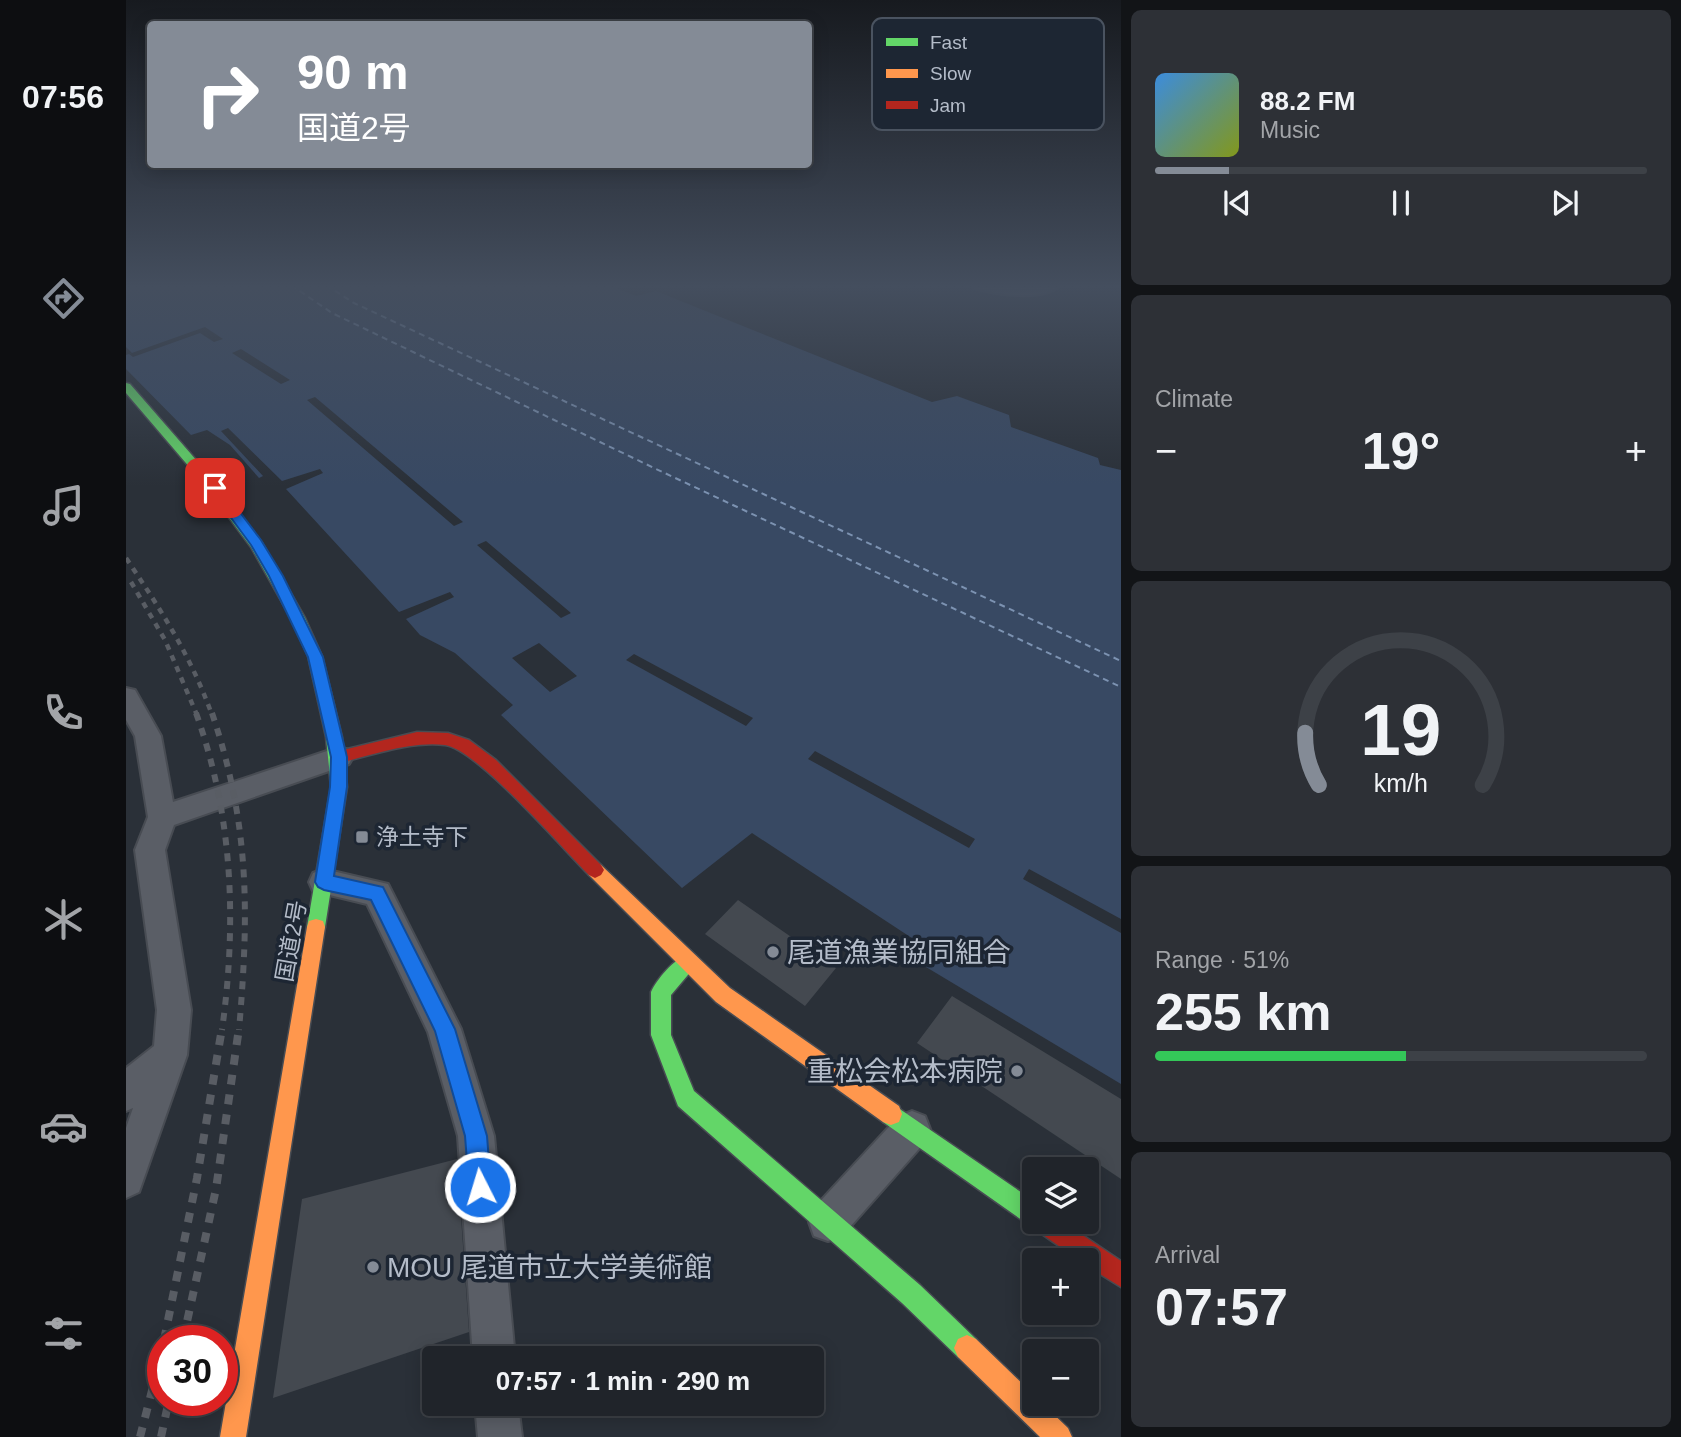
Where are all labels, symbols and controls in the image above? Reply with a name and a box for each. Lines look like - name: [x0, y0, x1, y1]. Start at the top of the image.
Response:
- legend: [872, 18, 1104, 130]
- text: Fast: [930, 32, 968, 53]
- text: 90 m: [297, 45, 409, 99]
- icon: right: [182, 49, 273, 140]
- text: Slow: [930, 63, 971, 84]
- text: 07:56: [22, 79, 104, 115]
- text: 88.2 FM: [1260, 86, 1355, 116]
- text: Jam: [930, 95, 966, 116]
- text: 国道2号: [297, 110, 411, 146]
- text: Music: [1260, 117, 1320, 143]
- icon: previous: [1218, 184, 1256, 222]
- icon: pause: [1382, 184, 1420, 222]
- icon: next: [1546, 184, 1584, 222]
- icon: directions: [39, 274, 88, 323]
- text: Climate: [1155, 386, 1233, 412]
- text: 19°: [1362, 422, 1440, 480]
- text: −: [1155, 430, 1177, 472]
- text: +: [1625, 430, 1647, 472]
- pin: [185, 458, 245, 518]
- icon: arrive: [196, 469, 234, 507]
- icon: music: [39, 481, 88, 530]
- icon: phone: [39, 688, 88, 737]
- text: 19: [1361, 689, 1441, 770]
- text: km/h: [1374, 768, 1428, 796]
- place label: 浄土寺下: [376, 824, 468, 850]
- marker: 浄土寺下: [354, 829, 370, 845]
- icon: climate: [39, 895, 88, 944]
- street label: 国道2号: [271, 898, 311, 984]
- place label: 尾道漁業協同組合: [787, 937, 1011, 968]
- marker: 尾道漁業協同組合: [765, 944, 781, 960]
- text: Range · 51%: [1155, 947, 1289, 973]
- text: 255 km: [1155, 983, 1331, 1041]
- place label: 重松会松本病院: [807, 1056, 1003, 1087]
- marker: 重松会松本病院: [1009, 1063, 1025, 1079]
- icon: car: [39, 1102, 88, 1151]
- position arrow: [443, 1150, 517, 1224]
- map controls: [1022, 1157, 1099, 1416]
- button: layers: [1022, 1157, 1099, 1234]
- text: Arrival: [1155, 1242, 1220, 1268]
- button: +: [1022, 1248, 1099, 1325]
- place label: MOU 尾道市立大学美術館: [387, 1252, 712, 1283]
- marker: MOU 尾道市立大学美術館: [365, 1259, 381, 1275]
- text: 07:57: [1155, 1278, 1288, 1336]
- icon: filters: [39, 1309, 88, 1358]
- speed limit sign: 30: [147, 1325, 238, 1416]
- button: −: [1022, 1339, 1099, 1416]
- text: 07:57 · 1 min · 290 m: [496, 1366, 750, 1396]

